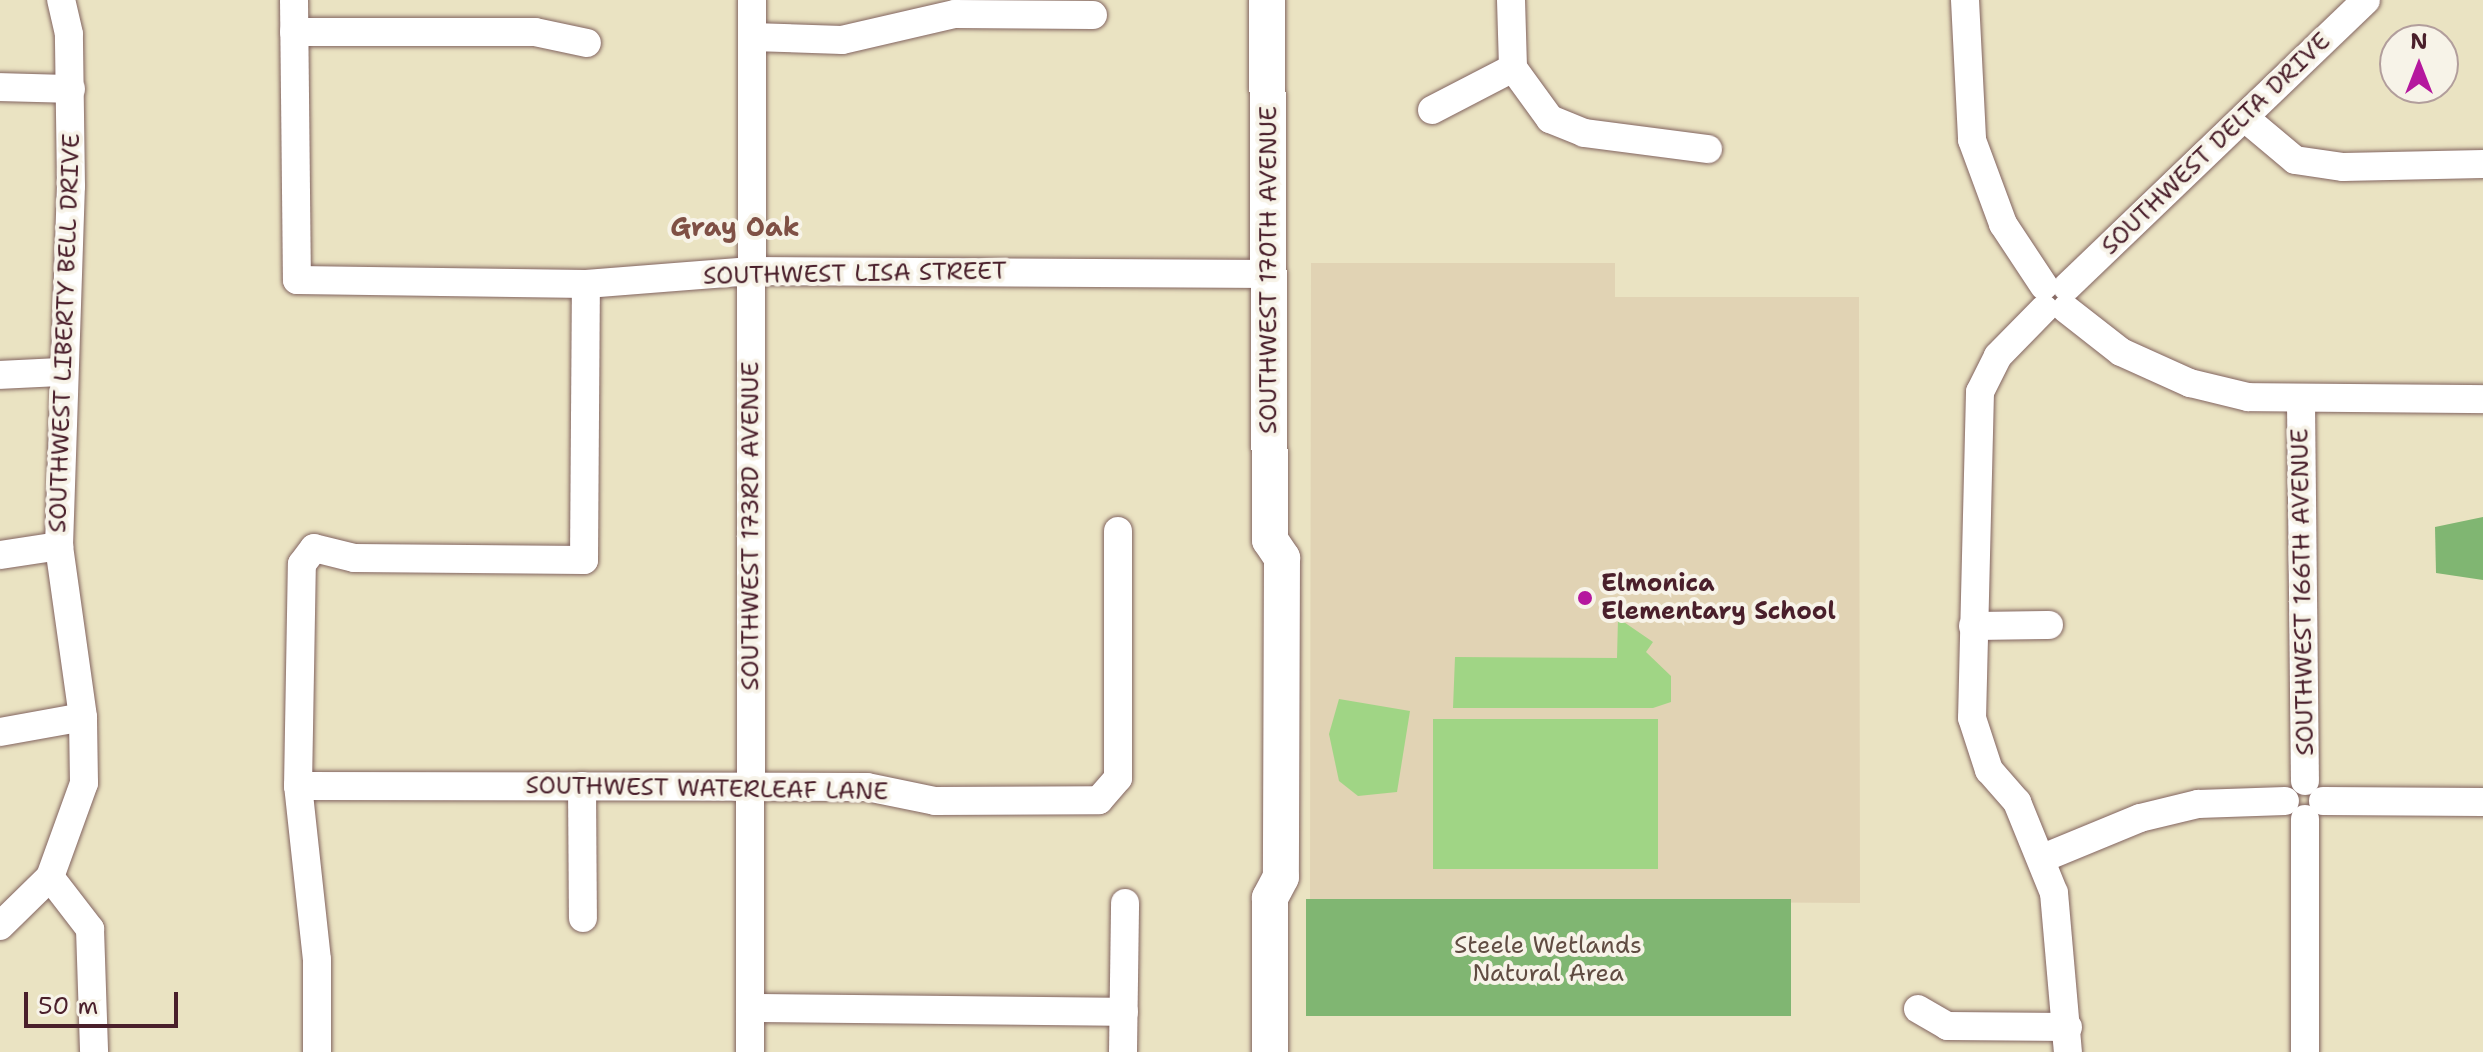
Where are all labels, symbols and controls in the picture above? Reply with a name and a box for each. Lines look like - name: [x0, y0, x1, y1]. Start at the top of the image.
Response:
- north arrow: [2379, 24, 2459, 104]
- street label: SOUTHWEST DELTA DRIVE: [2096, 27, 2336, 261]
- text: N: [2410, 27, 2428, 56]
- street label: SOUTHWEST 170TH AVENUE: [1255, 106, 1283, 434]
- street label: SOUTHWEST LIBERTY BELL DRIVE: [44, 133, 86, 533]
- district label: Gray Oak: [670, 211, 800, 243]
- street label: SOUTHWEST LISA STREET: [703, 257, 1007, 291]
- street label: SOUTHWEST 173RD AVENUE: [737, 361, 765, 691]
- street label: SOUTHWEST 166TH AVENUE: [2286, 428, 2320, 756]
- place label: Elmonica Elementary School: [1601, 570, 1836, 626]
- marker: Elmonica Elementary School: [1576, 589, 1594, 607]
- street label: SOUTHWEST WATERLEAF LANE: [525, 771, 889, 807]
- park label: Steele Wetlands Natural Area: [1454, 932, 1642, 988]
- scale bar: [28, 976, 182, 1026]
- text: 50 m: [38, 990, 98, 1022]

